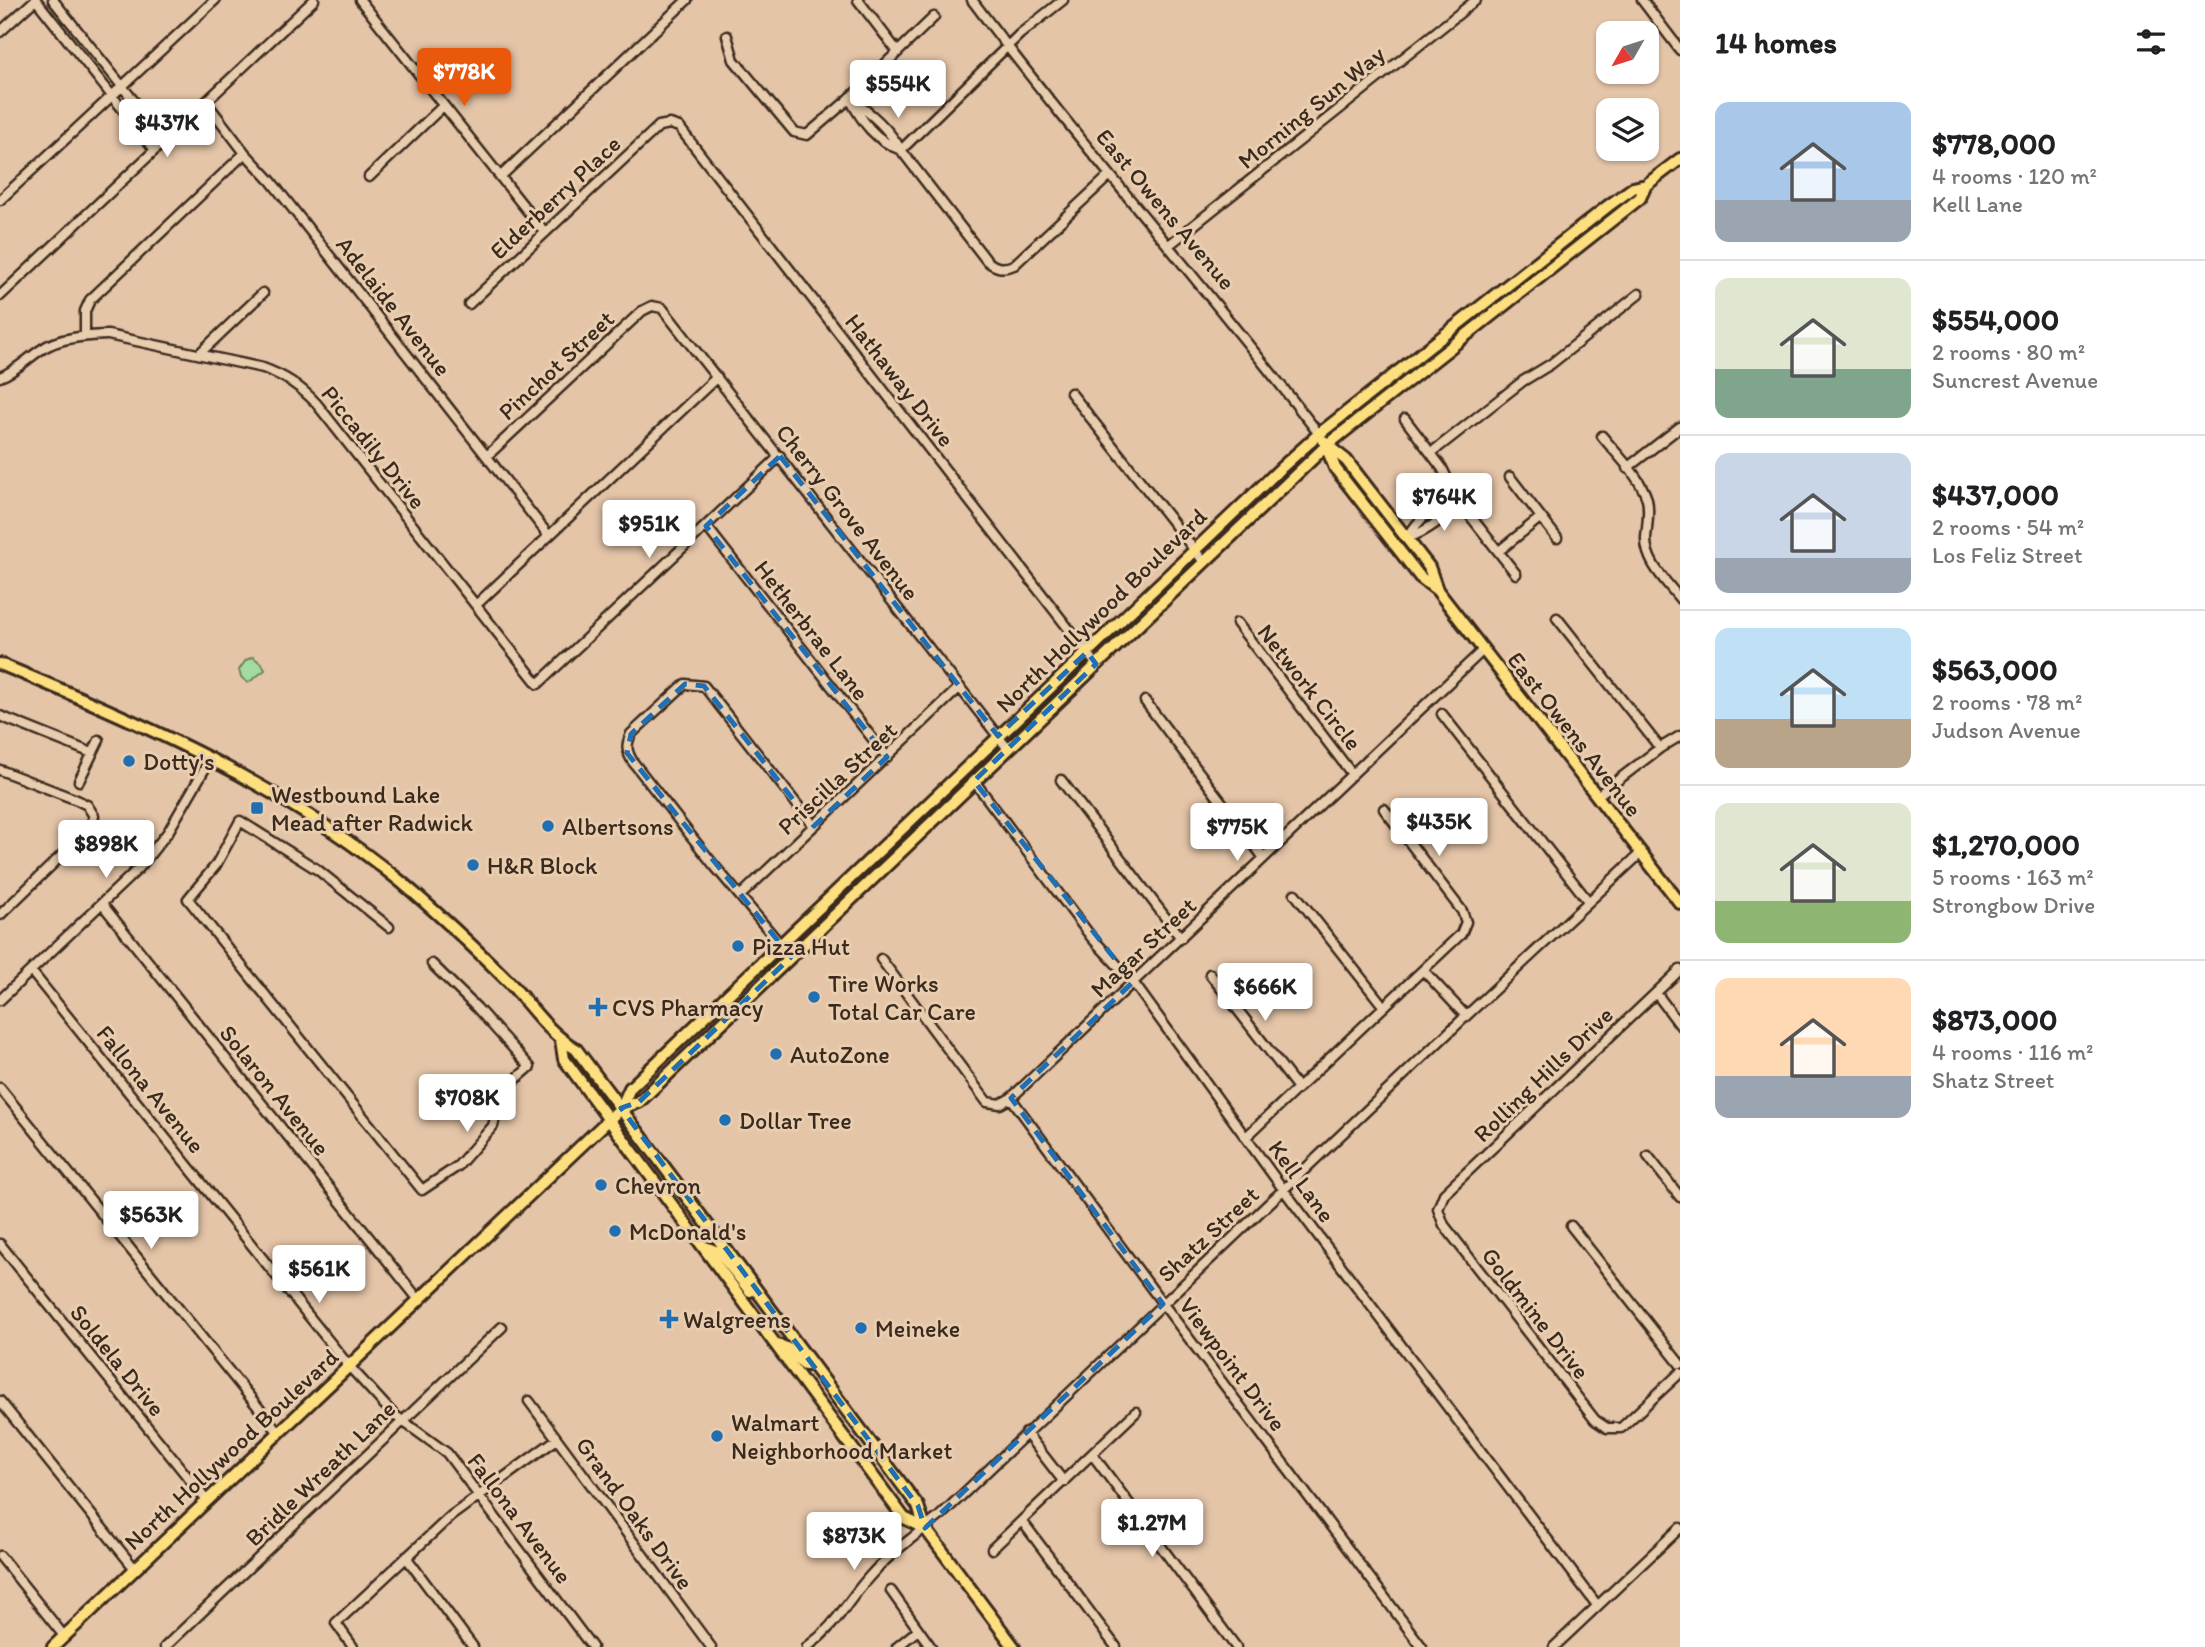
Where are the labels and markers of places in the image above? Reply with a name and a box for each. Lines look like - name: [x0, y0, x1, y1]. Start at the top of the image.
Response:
- pin: $778K: [415, 48, 513, 108]
- pin: $554K: [849, 60, 947, 120]
- pin: $437K: [118, 100, 216, 159]
- pin: $764K: [1395, 474, 1493, 533]
- pin: $951K: [600, 500, 698, 560]
- place label: Dotty's: [143, 747, 215, 776]
- marker: Dotty's: [121, 753, 137, 769]
- place label: Westbound Lake Mead after Radwick: [271, 780, 473, 837]
- pin: $435K: [1390, 798, 1488, 858]
- marker: Westbound Lake Mead after Radwick: [249, 800, 265, 816]
- pin: $775K: [1188, 804, 1286, 863]
- place label: Albertsons: [562, 812, 674, 841]
- marker: Albertsons: [540, 818, 556, 834]
- pin: $898K: [57, 820, 155, 880]
- place label: H&R Block: [487, 851, 598, 880]
- marker: H&R Block: [465, 857, 481, 873]
- place label: Pizza Hut: [752, 932, 850, 961]
- marker: Pizza Hut: [730, 938, 746, 954]
- pin: $666K: [1216, 964, 1314, 1023]
- place label: Tire Works Total Car Care: [828, 969, 976, 1026]
- marker: Tire Works Total Car Care: [806, 989, 822, 1005]
- place label: CVS Pharmacy: [612, 993, 763, 1022]
- marker: CVS Pharmacy: [590, 999, 606, 1015]
- place label: AutoZone: [790, 1040, 890, 1069]
- marker: AutoZone: [768, 1046, 784, 1062]
- pin: $708K: [418, 1074, 516, 1134]
- place label: Dollar Tree: [739, 1106, 852, 1135]
- marker: Dollar Tree: [717, 1112, 733, 1128]
- place label: Chevron: [615, 1171, 702, 1200]
- marker: Chevron: [593, 1177, 609, 1193]
- pin: $563K: [102, 1192, 200, 1251]
- place label: McDonald's: [629, 1217, 746, 1246]
- marker: McDonald's: [607, 1223, 623, 1239]
- pin: $561K: [270, 1246, 368, 1305]
- place label: Walgreens: [683, 1305, 791, 1334]
- marker: Walgreens: [661, 1311, 677, 1327]
- place label: Meineke: [875, 1314, 960, 1343]
- marker: Meineke: [853, 1320, 869, 1336]
- place label: Walmart Neighborhood Market: [731, 1408, 952, 1465]
- marker: Walmart Neighborhood Market: [709, 1428, 725, 1444]
- pin: $1.27M: [1095, 1500, 1209, 1559]
- pin: $873K: [805, 1512, 903, 1572]

